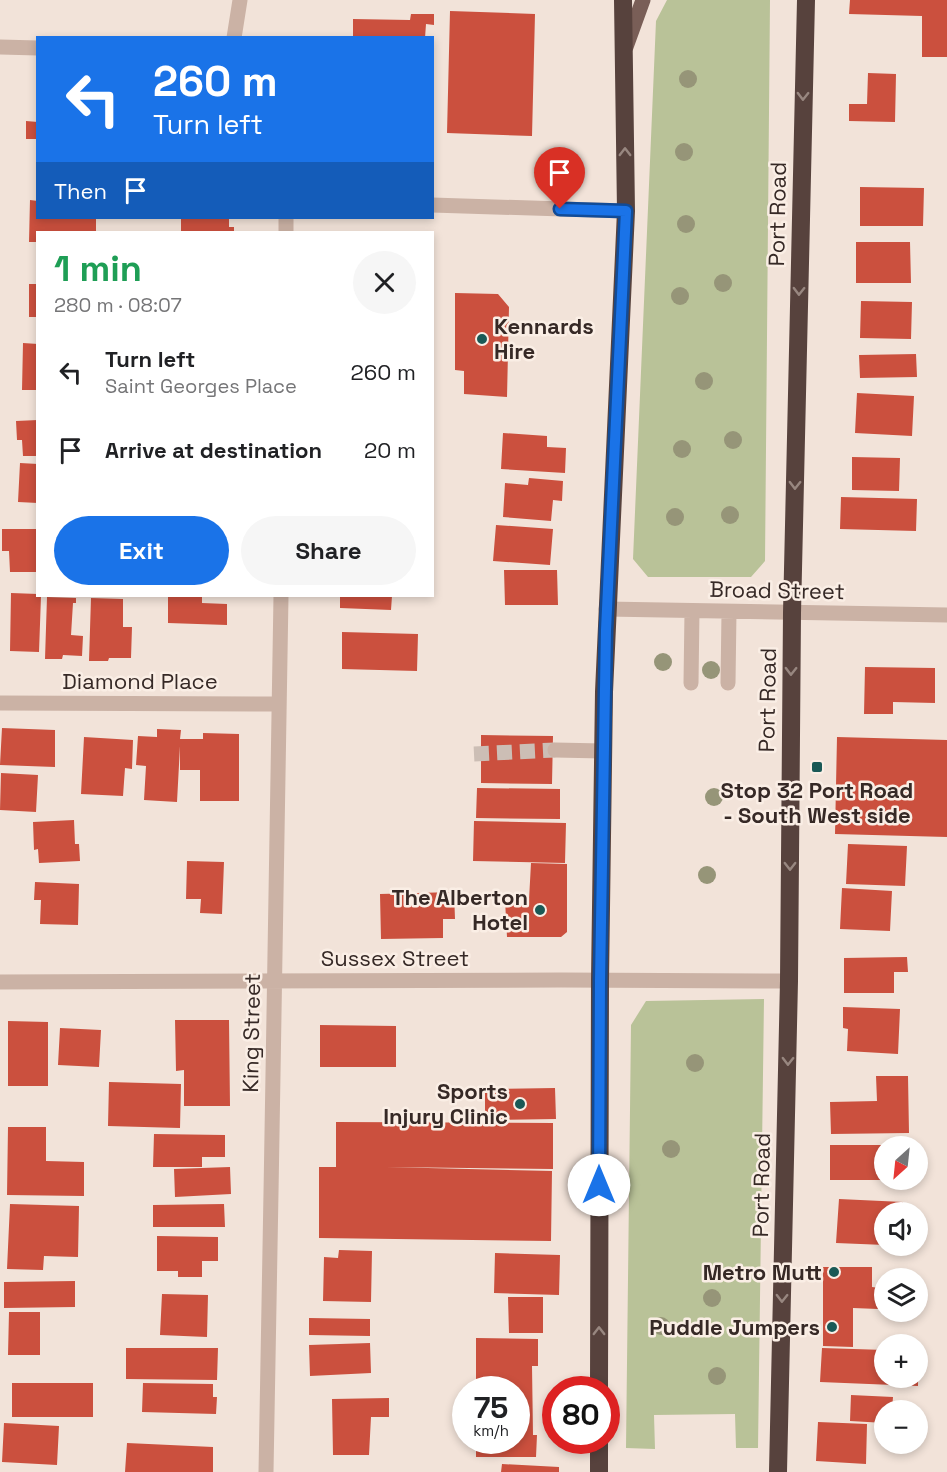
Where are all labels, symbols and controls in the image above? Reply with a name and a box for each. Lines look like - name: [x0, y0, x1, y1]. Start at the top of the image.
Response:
- text: 260 m: [153, 55, 278, 108]
- icon: left: [54, 60, 132, 138]
- one-way arrow: [797, 91, 810, 100]
- text: Turn left: [153, 107, 263, 142]
- pin: [534, 147, 585, 209]
- one-way arrow: [619, 148, 631, 157]
- icon: arrive: [543, 156, 576, 189]
- street label: Port Road: [762, 161, 792, 267]
- icon: arrive: [119, 174, 152, 207]
- text: Then: [54, 177, 107, 205]
- text: 1 min: [54, 246, 142, 292]
- button: close: [353, 251, 416, 314]
- one-way arrow: [793, 286, 805, 295]
- text: 280 m · 08:07: [54, 292, 182, 318]
- place label: Kennards Hire: [494, 312, 594, 365]
- marker: Kennards Hire: [475, 332, 489, 346]
- text: Turn left: [105, 345, 195, 373]
- icon: left: [54, 356, 87, 389]
- text: 260 m: [351, 358, 416, 386]
- text: Saint Georges Place: [105, 373, 297, 399]
- icon: arrive: [54, 434, 87, 467]
- text: Arrive at destination: [105, 436, 322, 464]
- text: 20 m: [364, 436, 416, 464]
- one-way arrow: [789, 481, 801, 490]
- button: Exit: [54, 516, 229, 585]
- button: Share: [241, 516, 416, 585]
- street label: Broad Street: [709, 575, 845, 605]
- street label: Port Road: [752, 647, 782, 753]
- street label: Diamond Place: [62, 667, 218, 695]
- one-way arrow: [785, 667, 798, 676]
- marker: Stop 32 Port Road - South West side: [810, 760, 824, 774]
- place label: Stop 32 Port Road - South West side: [721, 776, 913, 829]
- one-way arrow: [784, 862, 796, 871]
- place label: The Alberton Hotel: [392, 883, 528, 936]
- marker: The Alberton Hotel: [533, 903, 547, 917]
- street label: Sussex Street: [321, 944, 469, 972]
- street label: King Street: [236, 973, 266, 1093]
- one-way arrow: [781, 1057, 794, 1066]
- place label: Sports Injury Clinic: [383, 1077, 508, 1130]
- marker: Sports Injury Clinic: [513, 1097, 527, 1111]
- street label: Port Road: [746, 1132, 776, 1238]
- north arrow: [874, 1136, 928, 1190]
- map controls: [874, 1136, 928, 1454]
- position arrow: [567, 1153, 631, 1217]
- button: sound: [874, 1202, 928, 1256]
- place label: Metro Mutt: [703, 1258, 822, 1286]
- marker: Metro Mutt: [827, 1265, 841, 1279]
- button: layers: [874, 1268, 928, 1322]
- one-way arrow: [776, 1294, 788, 1303]
- place label: Puddle Jumpers: [649, 1313, 820, 1341]
- marker: Puddle Jumpers: [825, 1320, 839, 1334]
- one-way arrow: [593, 1326, 605, 1335]
- button: +: [874, 1334, 928, 1388]
- speed limit sign: 80: [542, 1376, 620, 1454]
- text: 75: [474, 1388, 508, 1427]
- button: −: [874, 1400, 928, 1454]
- text: km/h: [473, 1421, 509, 1440]

